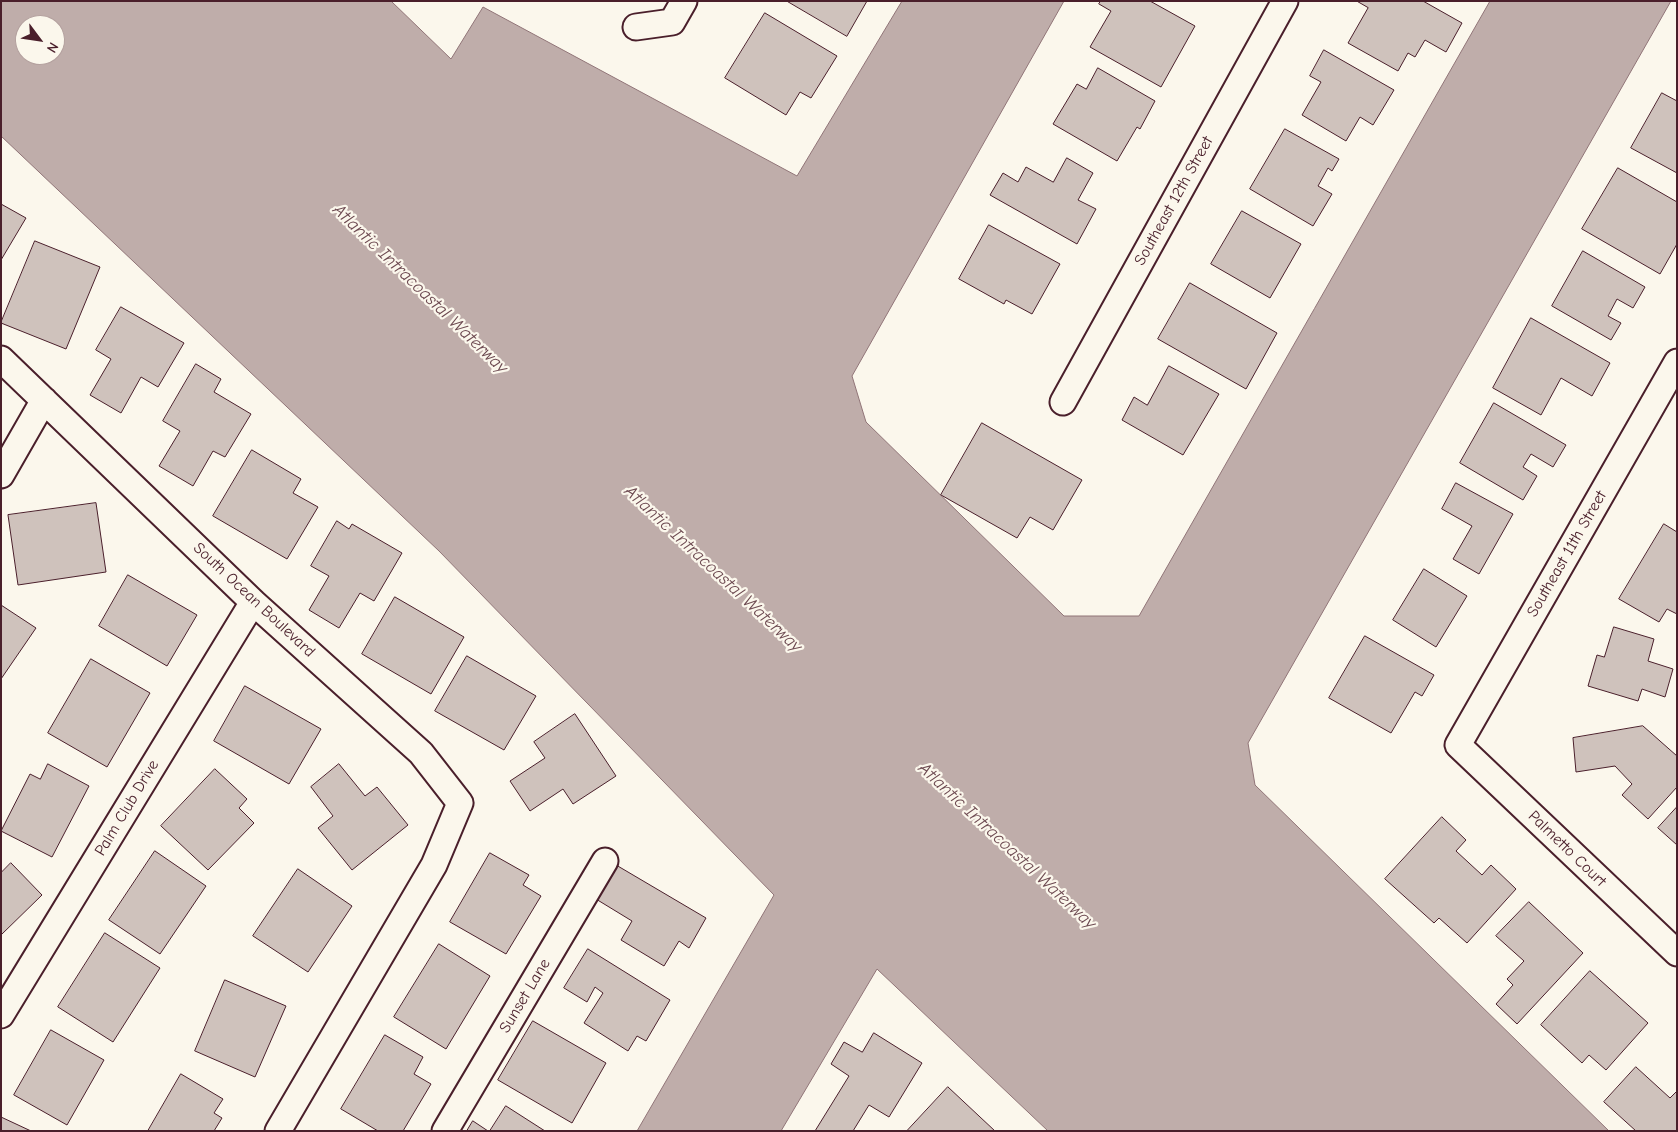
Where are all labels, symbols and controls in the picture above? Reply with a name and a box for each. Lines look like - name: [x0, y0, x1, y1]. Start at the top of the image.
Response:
- north arrow: [15, 15, 65, 65]
- text: N: [43, 39, 62, 56]
- street label: Southeast 12th Street: [1131, 133, 1217, 269]
- water label: Atlantic Intracoastal Waterway: [328, 200, 512, 378]
- water label: Atlantic Intracoastal Waterway: [620, 481, 806, 657]
- street label: Southeast 11th Street: [1523, 487, 1611, 621]
- street label: South Ocean Boulevard: [189, 539, 319, 661]
- street label: Palm Club Drive: [91, 757, 163, 859]
- water label: Atlantic Intracoastal Waterway: [914, 758, 1100, 934]
- street label: Palmetto Court: [1524, 807, 1610, 891]
- street label: Sunset Lane: [495, 955, 555, 1037]

